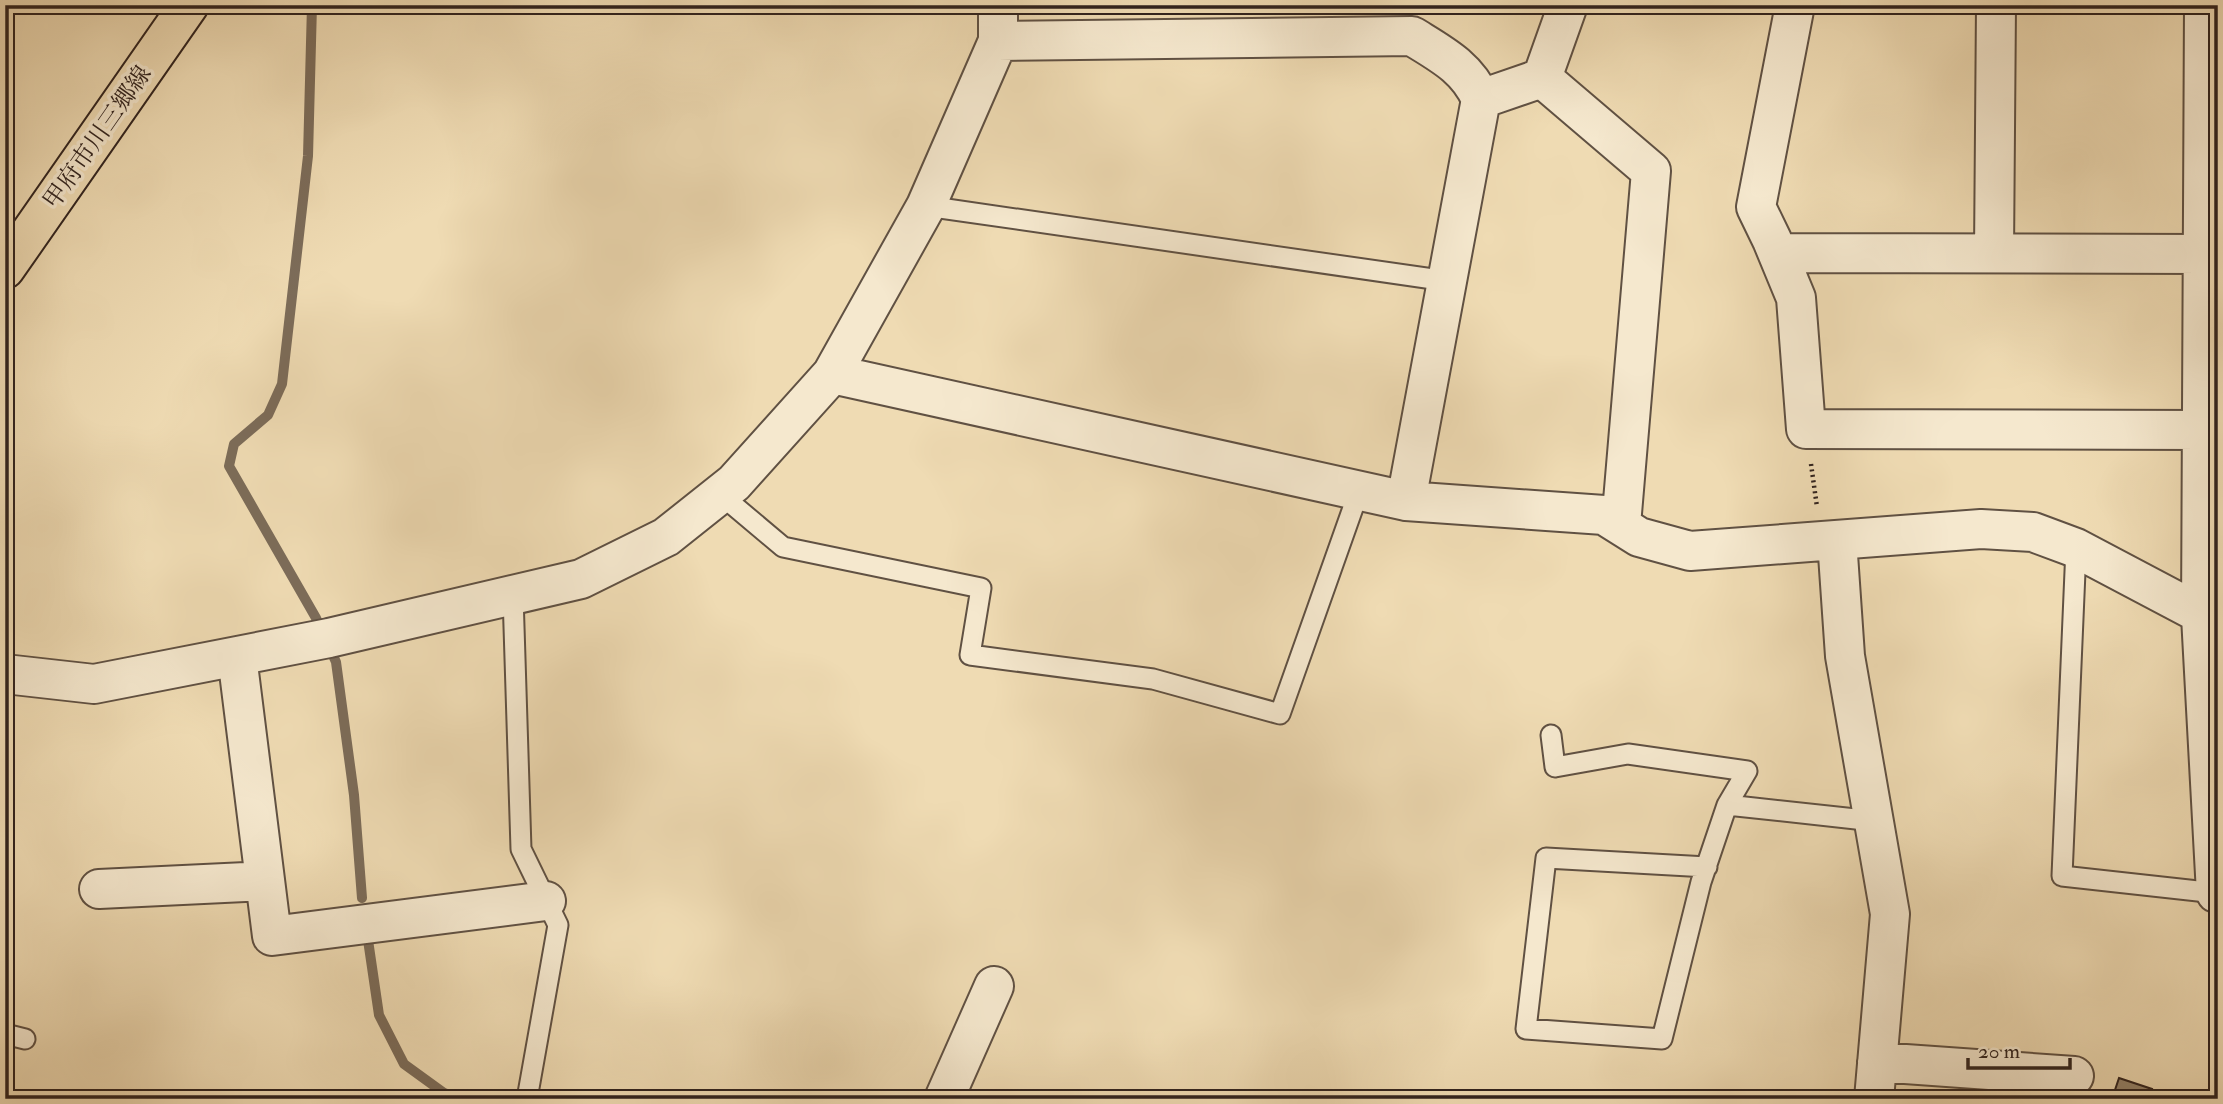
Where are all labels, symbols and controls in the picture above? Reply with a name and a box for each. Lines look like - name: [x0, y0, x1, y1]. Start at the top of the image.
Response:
- street label: 甲府市川三郷線: [37, 60, 158, 215]
- scale bar: [1968, 1027, 2069, 1071]
- text: 20 m: [1978, 1038, 2020, 1065]

